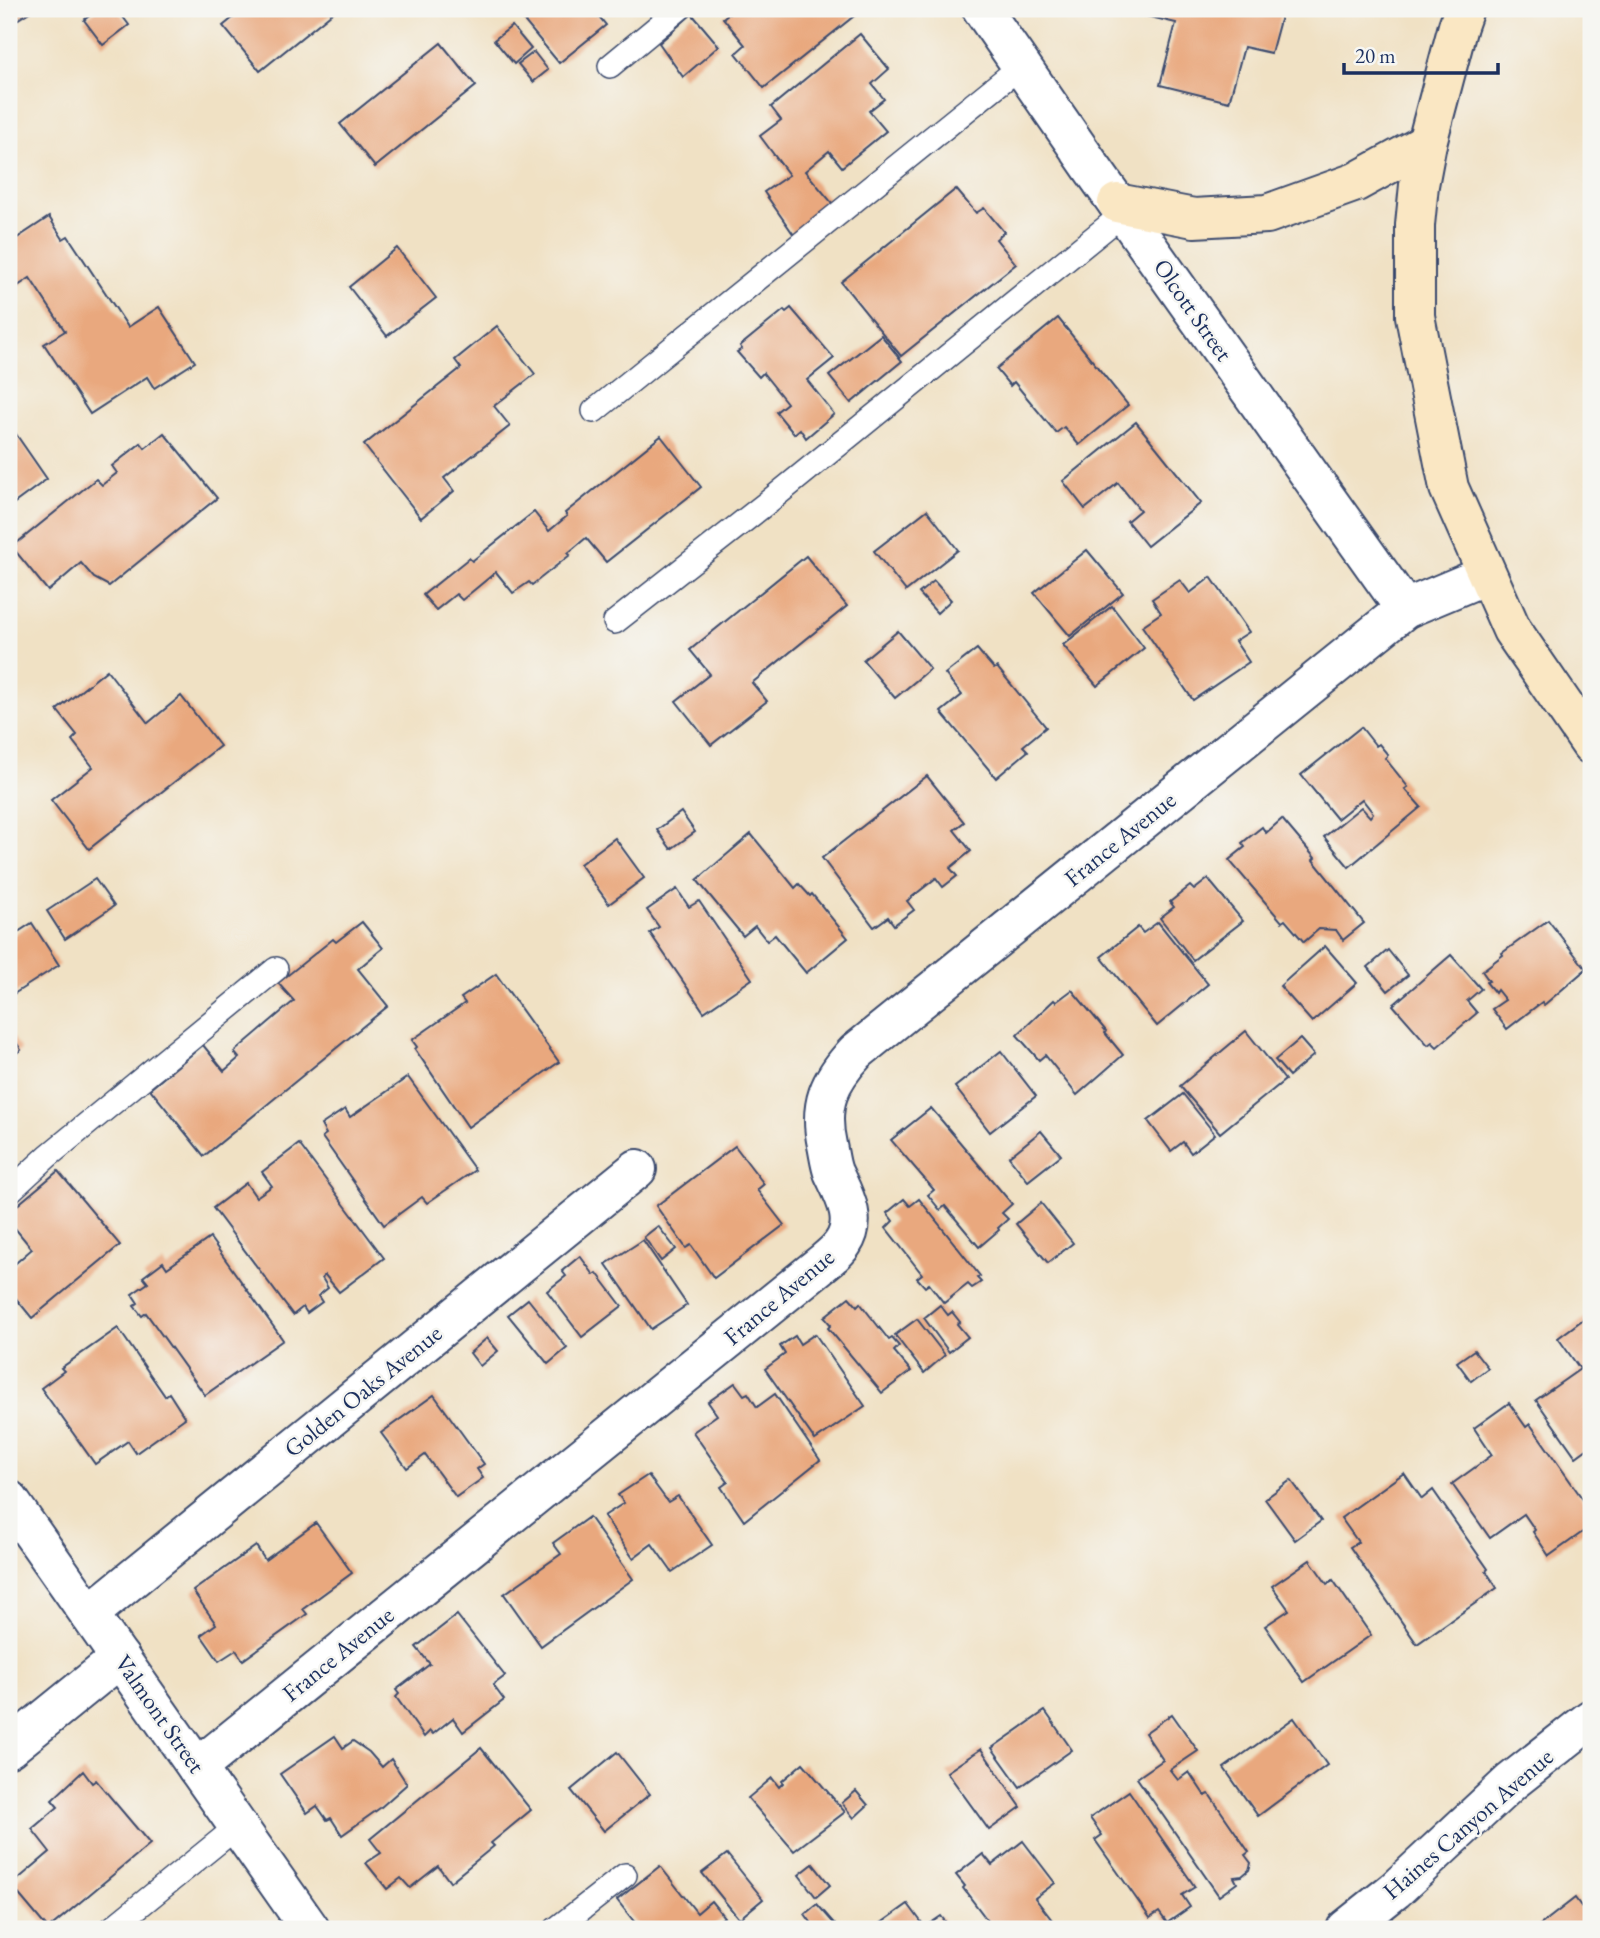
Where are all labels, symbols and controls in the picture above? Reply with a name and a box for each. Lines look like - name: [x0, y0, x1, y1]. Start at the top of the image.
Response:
- scale bar: [1344, 32, 1498, 76]
- text: 20 m: [1355, 42, 1396, 69]
- street label: Olcott Street: [1147, 253, 1240, 367]
- street label: France Avenue: [1058, 784, 1182, 893]
- street label: France Avenue: [717, 1241, 840, 1352]
- street label: Golden Oaks Avenue: [277, 1317, 448, 1464]
- street label: France Avenue: [276, 1599, 400, 1708]
- street label: Valmont Street: [108, 1649, 213, 1779]
- street label: Haines Canyon Avenue: [1376, 1741, 1559, 1906]

